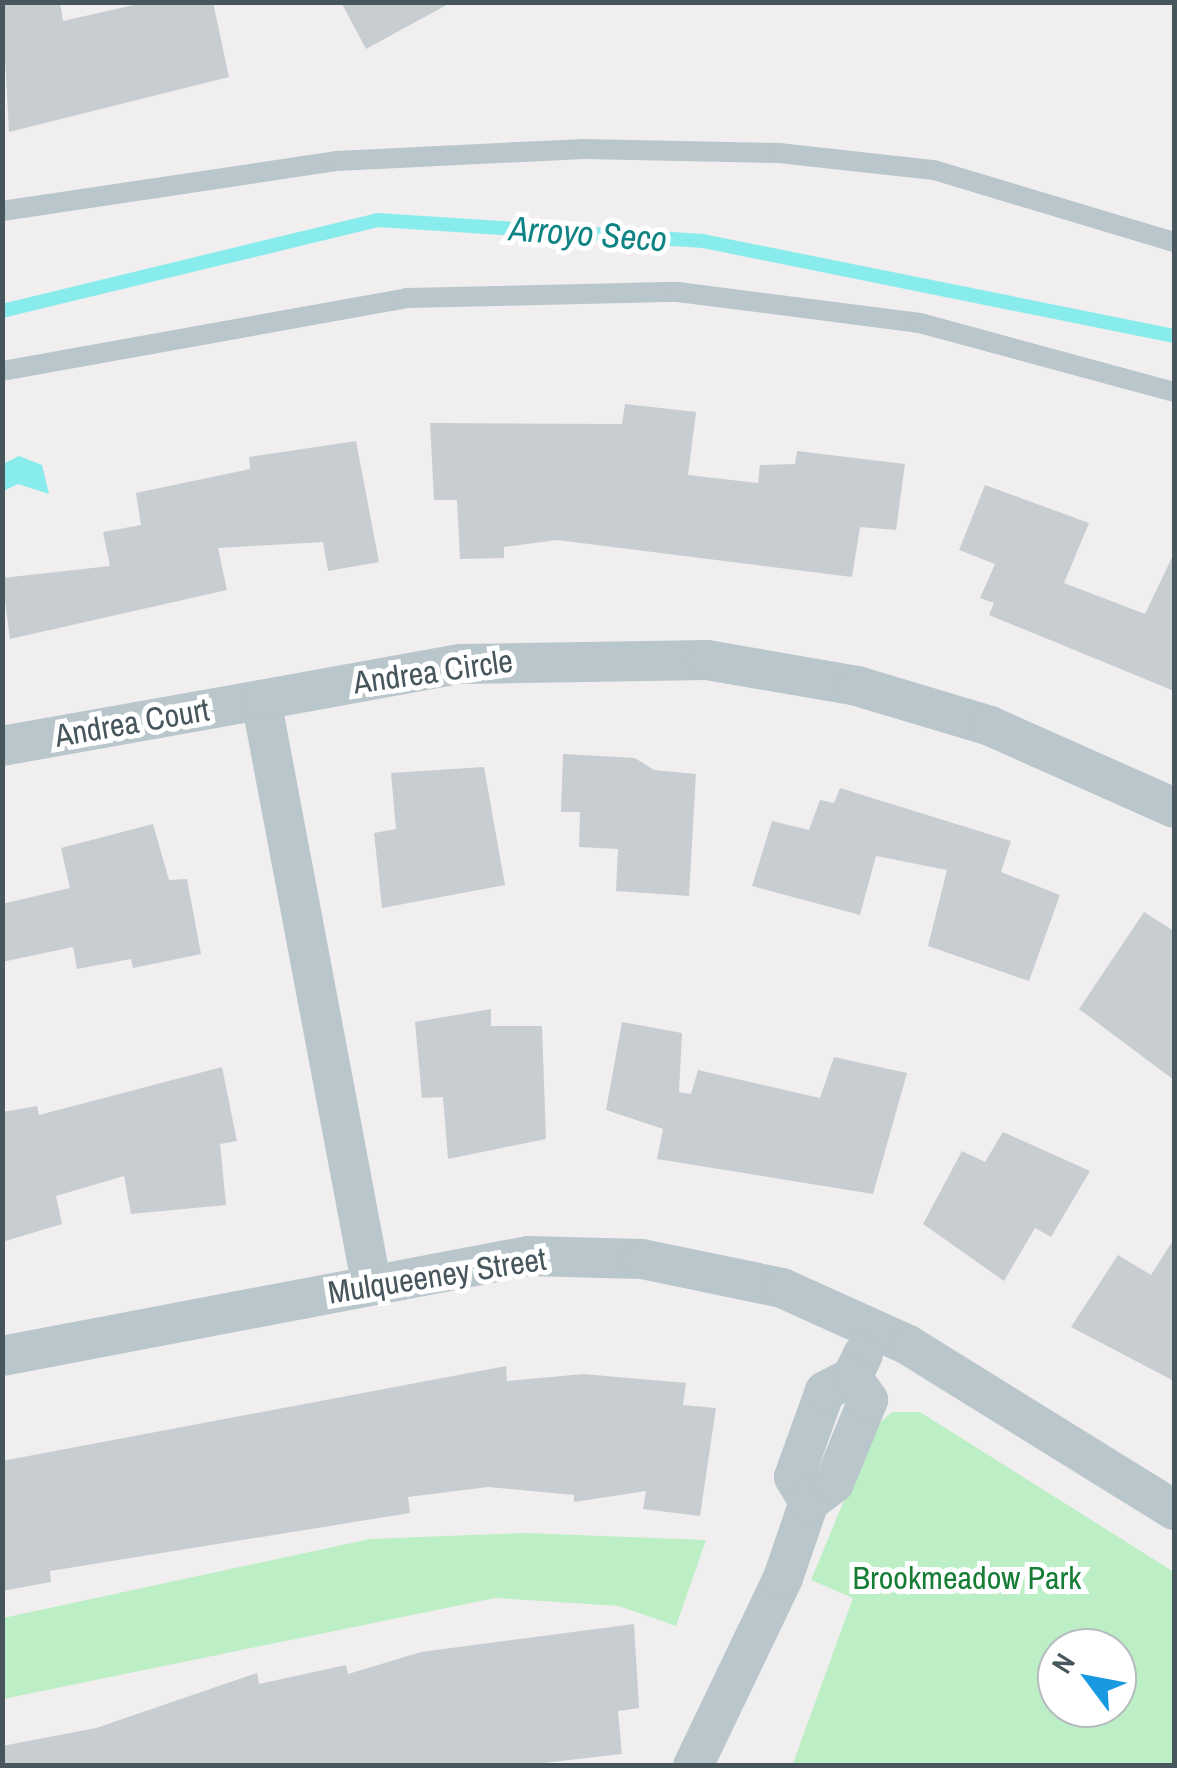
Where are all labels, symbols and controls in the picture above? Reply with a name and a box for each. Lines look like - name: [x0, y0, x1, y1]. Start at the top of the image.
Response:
- water label: Arroyo Seco: [508, 208, 668, 260]
- street label: Andrea Circle: [351, 642, 515, 702]
- street label: Andrea Court: [52, 691, 212, 755]
- street label: Mulqueeney Street: [325, 1240, 549, 1312]
- park label: Brookmeadow Park: [853, 1559, 1081, 1597]
- north arrow: [1037, 1628, 1137, 1728]
- text: N: [1043, 1646, 1084, 1680]

